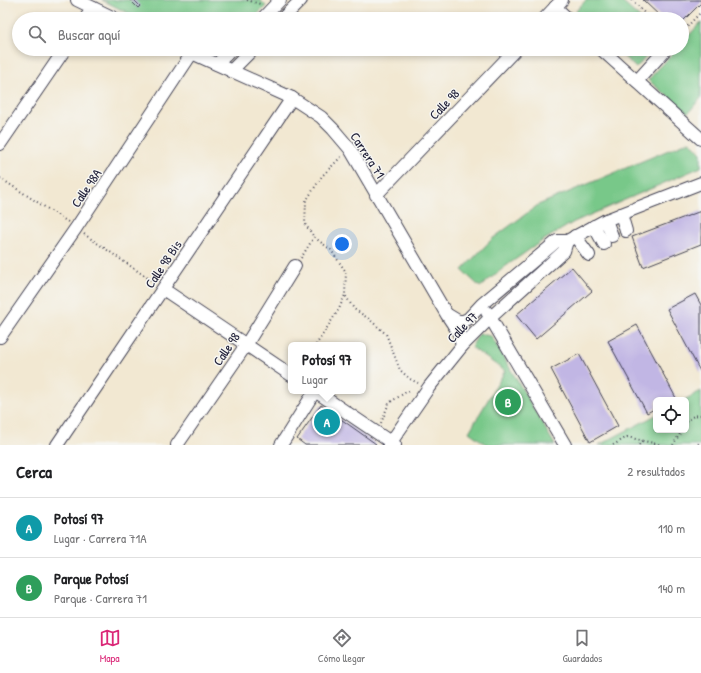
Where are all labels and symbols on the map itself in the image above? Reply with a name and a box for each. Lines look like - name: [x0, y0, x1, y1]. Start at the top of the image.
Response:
- street label: Calle 98: [425, 84, 463, 123]
- street label: Carrera 71: [346, 128, 390, 182]
- street label: Calle 98A: [67, 165, 106, 211]
- your location: [332, 234, 352, 254]
- street label: Calle 98 Bis: [140, 237, 186, 291]
- street label: Calle 97: [443, 307, 481, 347]
- street label: Calle 98: [208, 329, 244, 369]
- pin: B: [495, 387, 521, 417]
- pin: A: [314, 407, 340, 437]

